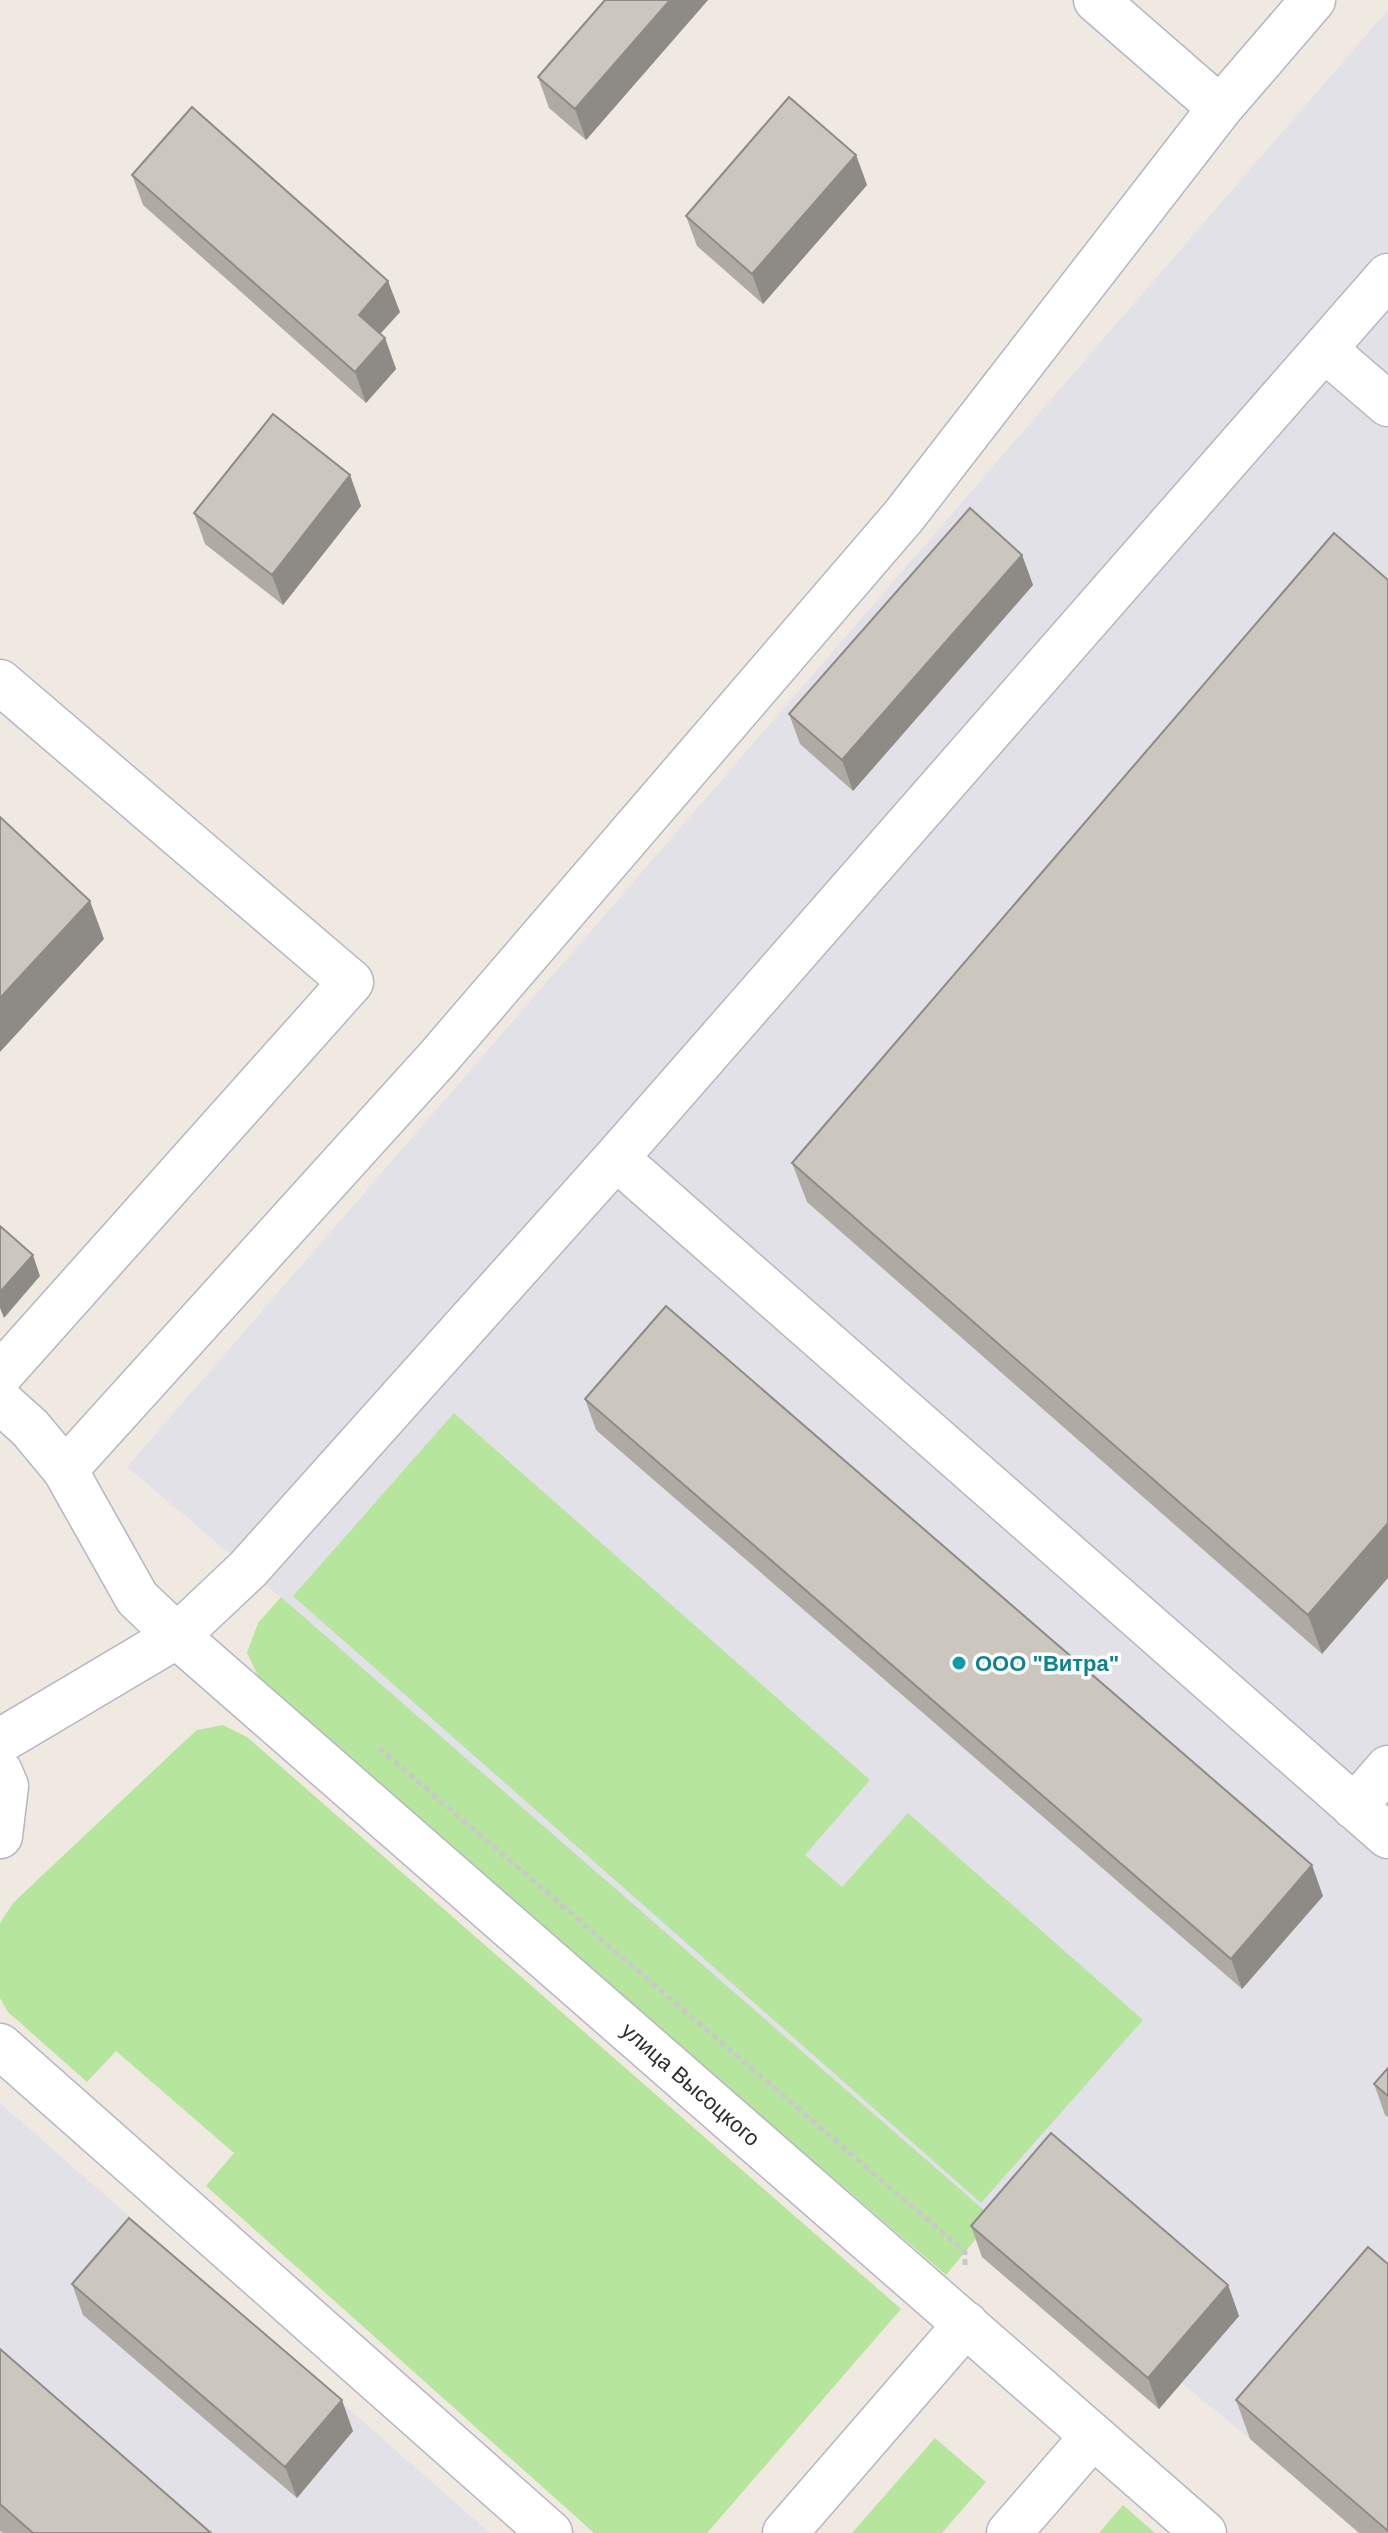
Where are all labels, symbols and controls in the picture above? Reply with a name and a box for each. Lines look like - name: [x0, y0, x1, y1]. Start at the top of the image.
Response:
- place label: ООО "Витра": [975, 1651, 1119, 1676]
- marker: ООО "Витра": [950, 1654, 968, 1672]
- street label: улица Высоцкого: [616, 2018, 765, 2151]

